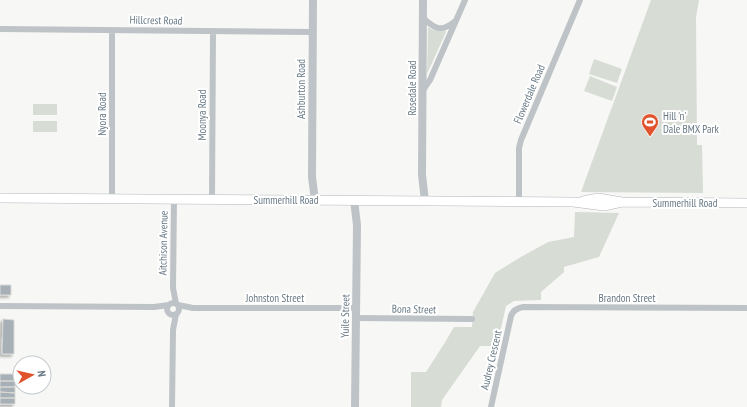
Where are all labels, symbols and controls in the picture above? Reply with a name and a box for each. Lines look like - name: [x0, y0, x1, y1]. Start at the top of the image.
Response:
- street label: Hillcrest Road: [130, 13, 183, 27]
- street label: Ashburton Road: [294, 59, 308, 119]
- street label: Rosedale Road: [405, 60, 419, 116]
- street label: Flowerdale Road: [510, 62, 548, 126]
- street label: Moonya Road: [195, 89, 209, 140]
- street label: Nyora Road: [95, 92, 109, 136]
- place label: Hill 'n' Dale BMX Park: [663, 109, 719, 136]
- sports icon: Hill 'n' Dale BMX Park: [640, 112, 660, 137]
- street label: Summerhill Road: [254, 193, 319, 207]
- street label: Summerhill Road: [653, 196, 718, 210]
- street label: Aitchison Avenue: [155, 210, 171, 276]
- street label: Johnston Street: [245, 291, 304, 305]
- street label: Brandon Street: [599, 291, 655, 305]
- street label: Yuile Street: [338, 294, 352, 338]
- street label: Bona Street: [392, 302, 436, 316]
- street label: Audrey Crescent: [477, 329, 505, 391]
- north arrow: [12, 355, 52, 395]
- text: N: [35, 370, 49, 378]

